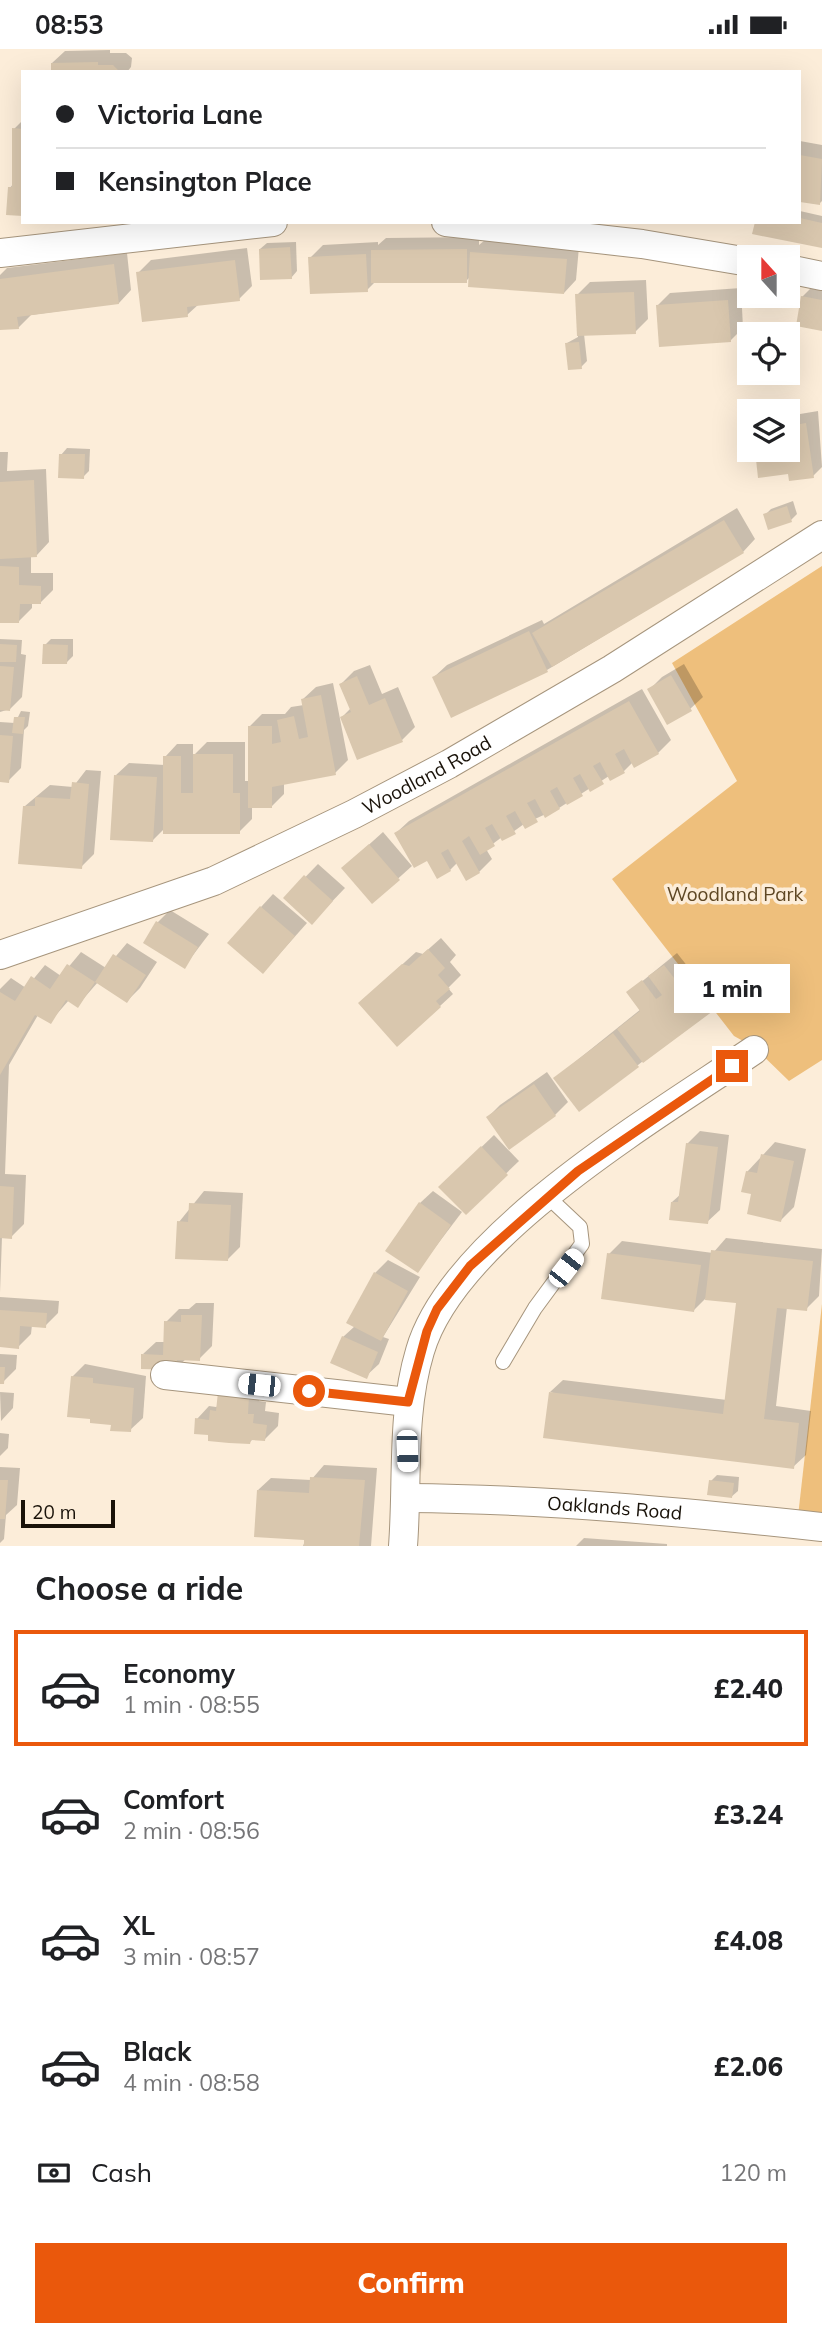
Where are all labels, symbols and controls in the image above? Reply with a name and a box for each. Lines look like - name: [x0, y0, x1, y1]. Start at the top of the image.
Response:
- text: 08:53: [35, 8, 104, 41]
- text: Victoria Lane: [98, 98, 263, 131]
- text: Kensington Place: [98, 165, 312, 198]
- north arrow: [737, 245, 800, 308]
- map controls: [737, 245, 800, 462]
- button: locate: [737, 322, 800, 385]
- button: layers: [737, 399, 800, 462]
- street label: Woodland Road: [358, 730, 495, 820]
- park label: Woodland Park: [667, 882, 803, 906]
- callout: 1 min: [674, 965, 790, 1013]
- text: 1 min: [701, 974, 763, 1003]
- route end: [716, 1050, 748, 1082]
- car: [545, 1245, 588, 1291]
- car: [238, 1372, 281, 1398]
- route start: [293, 1375, 325, 1407]
- car: [396, 1430, 419, 1472]
- street label: Oaklands Road: [546, 1491, 683, 1525]
- scale bar: [21, 1497, 116, 1529]
- text: 20 m: [32, 1500, 76, 1524]
- text: Choose a ride: [35, 1568, 243, 1608]
- icon: car: [39, 1657, 102, 1720]
- text: Economy: [123, 1657, 235, 1690]
- text: £2.40: [714, 1672, 783, 1705]
- text: 1 min · 08:55: [123, 1690, 260, 1719]
- icon: car: [39, 1783, 102, 1846]
- text: Comfort: [123, 1783, 224, 1816]
- text: £3.24: [714, 1798, 783, 1831]
- text: 2 min · 08:56: [123, 1816, 260, 1845]
- icon: car: [39, 1909, 102, 1972]
- text: XL: [123, 1909, 155, 1942]
- text: £4.08: [714, 1924, 783, 1957]
- text: 3 min · 08:57: [123, 1942, 260, 1971]
- icon: car: [39, 2035, 102, 2098]
- text: Black: [123, 2035, 191, 2068]
- text: £2.06: [714, 2050, 783, 2083]
- text: 4 min · 08:58: [123, 2068, 260, 2097]
- icon: cash: [35, 2154, 73, 2192]
- text: Cash: [91, 2156, 152, 2189]
- text: 120 m: [719, 2158, 787, 2187]
- button: Confirm: [35, 2243, 787, 2323]

